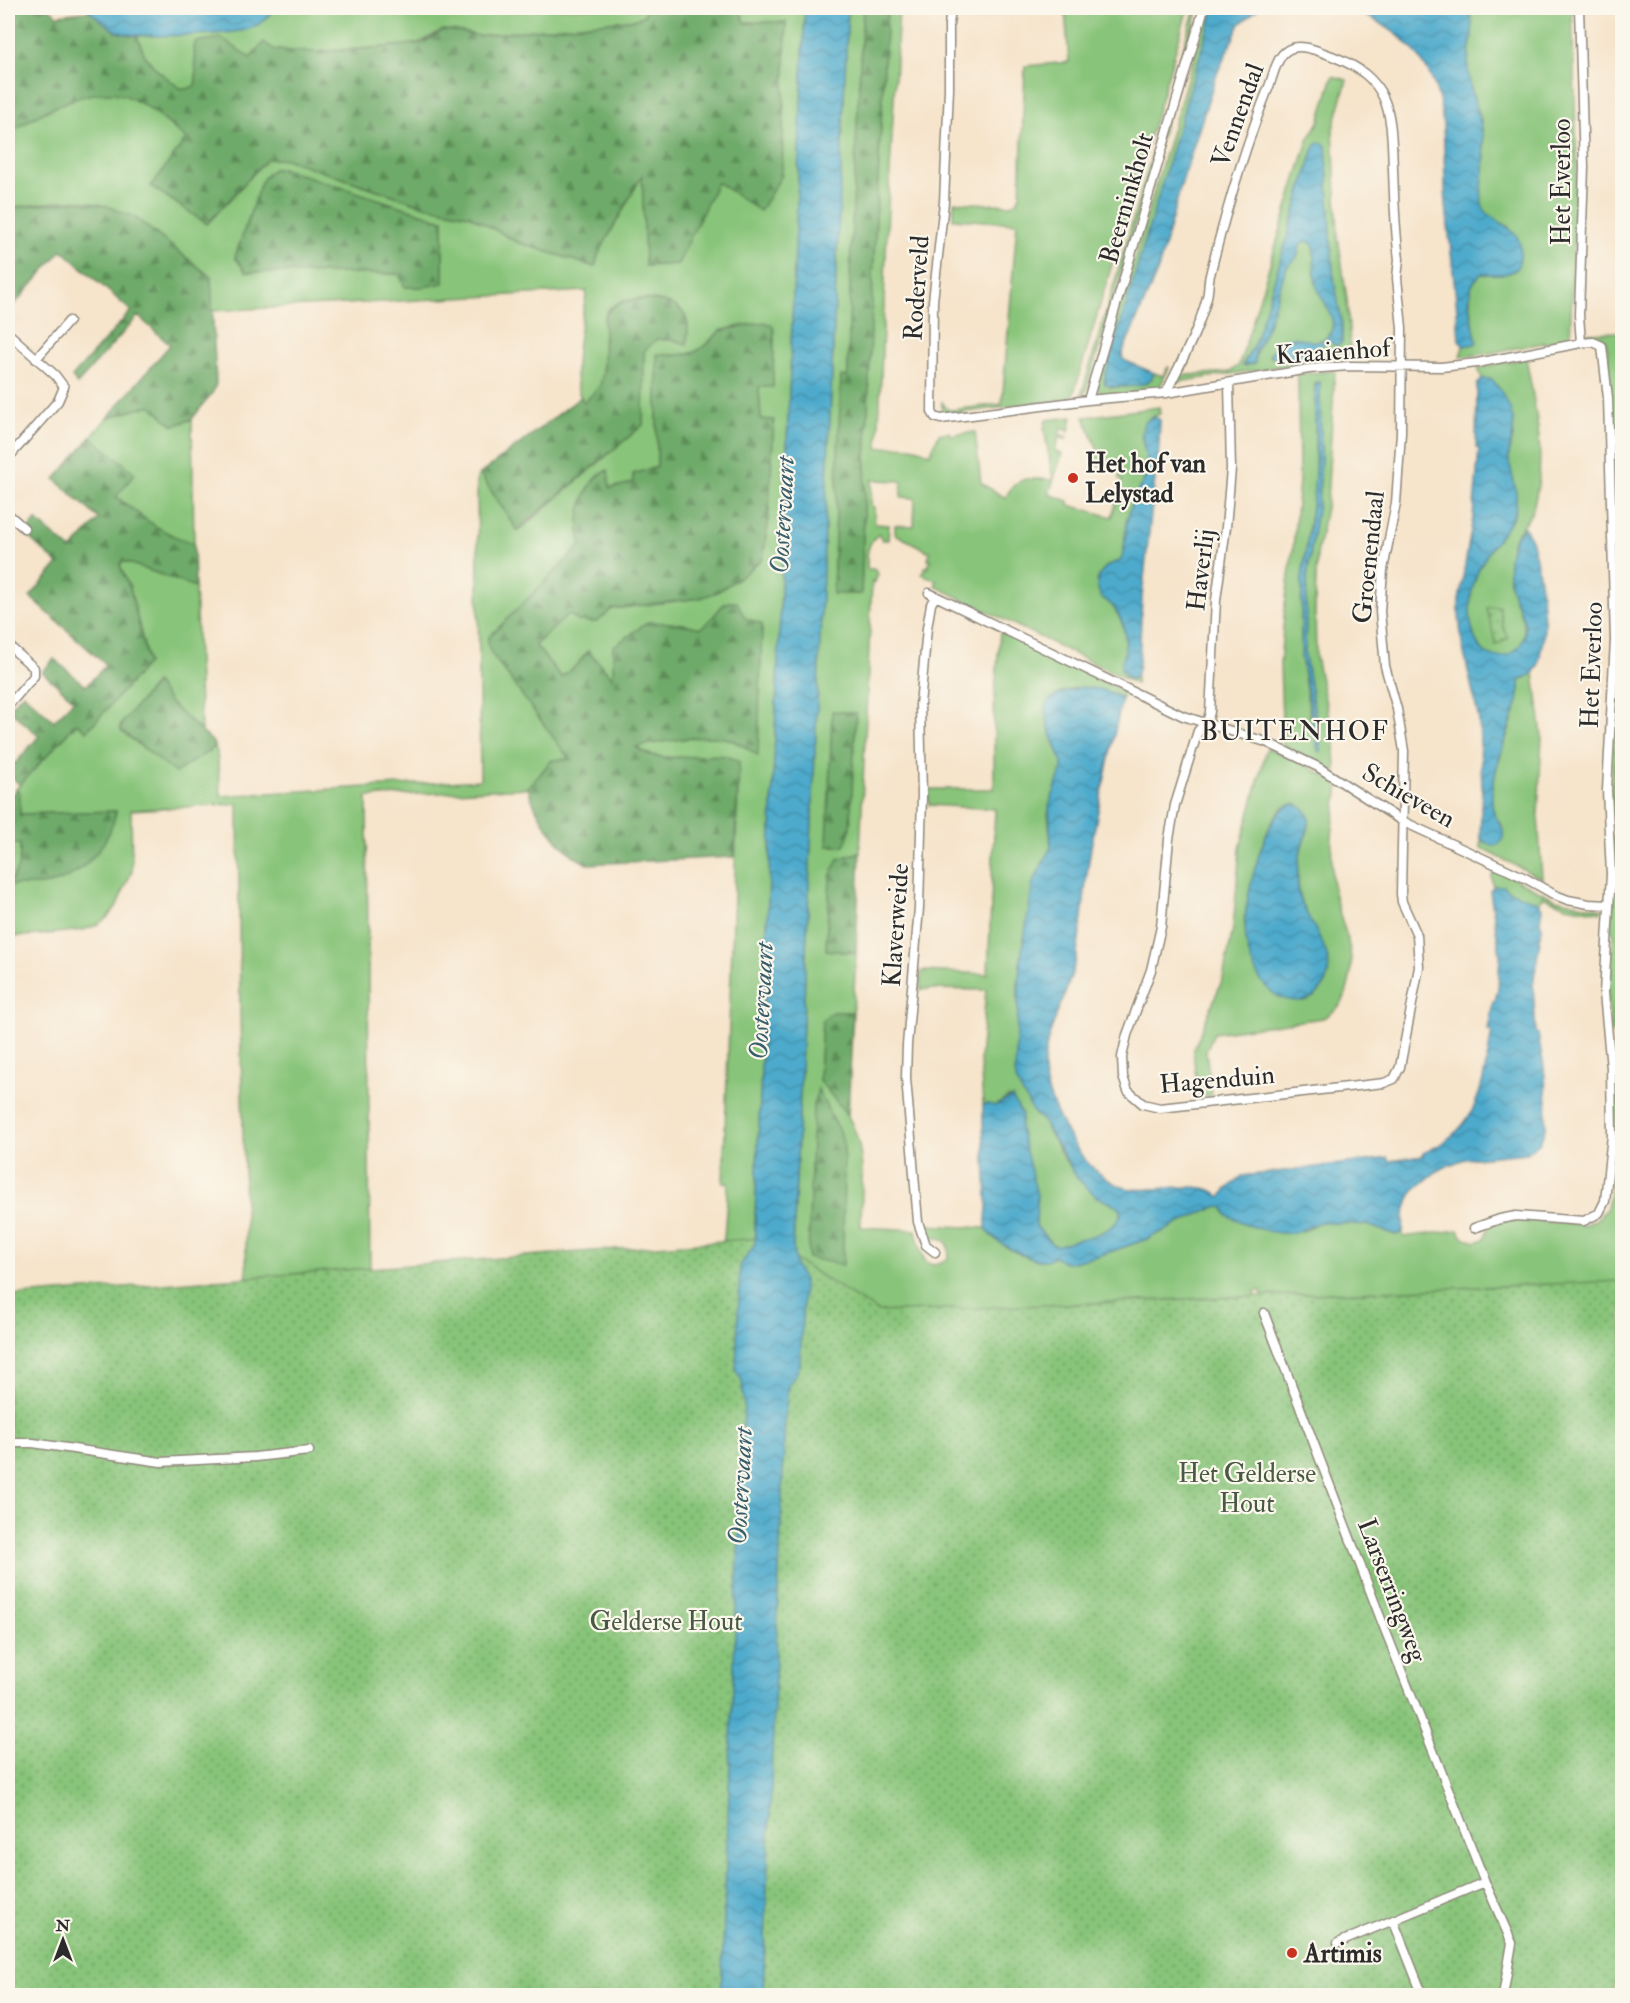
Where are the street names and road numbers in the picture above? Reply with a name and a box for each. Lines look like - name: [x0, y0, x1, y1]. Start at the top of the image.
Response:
- street label: Vennendal: [1204, 59, 1272, 172]
- street label: Het Everloo: [1546, 119, 1578, 245]
- street label: Beerninkholt: [1093, 129, 1161, 268]
- street label: Roderveld: [897, 234, 937, 342]
- street label: Kraaienhof: [1275, 332, 1395, 372]
- street label: Groenendaal: [1346, 489, 1392, 625]
- street label: Haverlij: [1180, 527, 1222, 613]
- street label: Het Everloo: [1574, 601, 1610, 729]
- street label: Schieveen: [1356, 756, 1461, 835]
- street label: Klaverweide: [876, 862, 916, 988]
- street label: Hagenduin: [1158, 1059, 1276, 1101]
- street label: Larserringweg: [1350, 1514, 1434, 1668]

